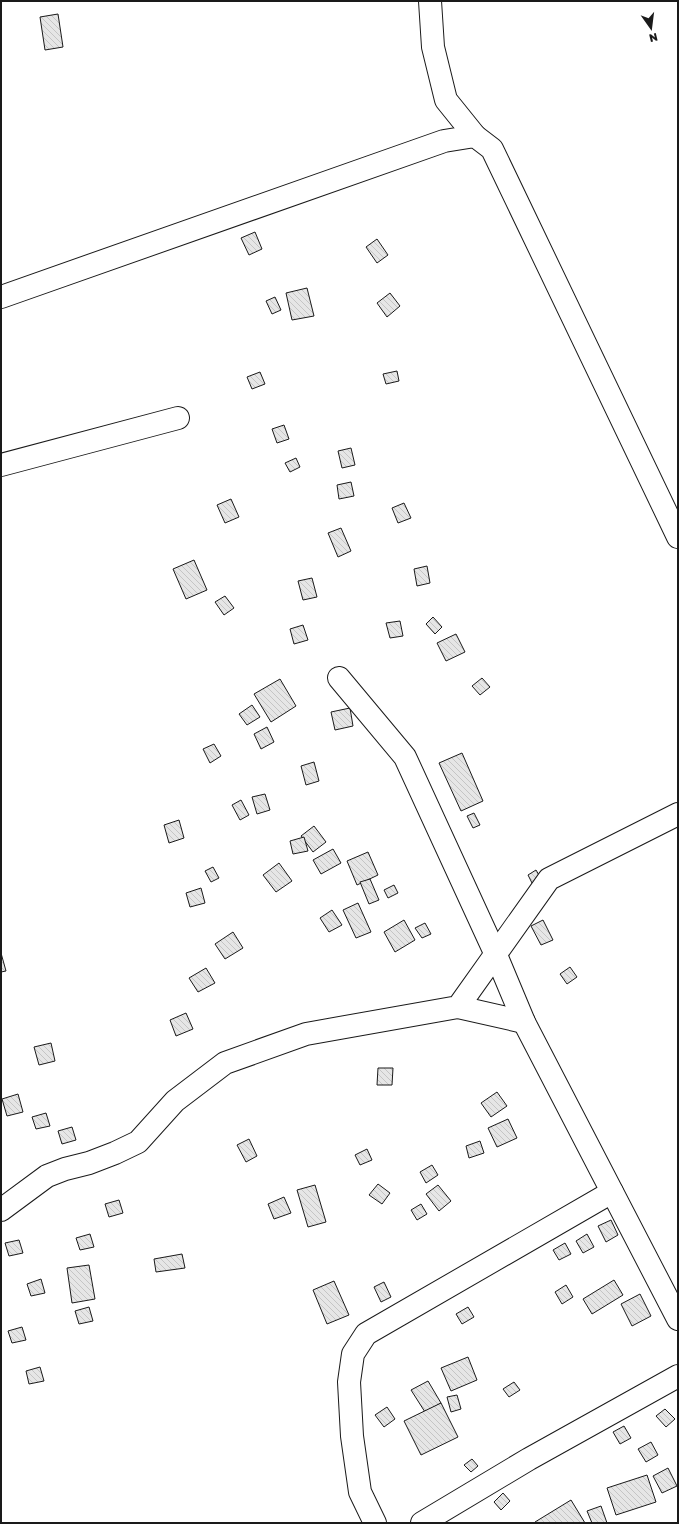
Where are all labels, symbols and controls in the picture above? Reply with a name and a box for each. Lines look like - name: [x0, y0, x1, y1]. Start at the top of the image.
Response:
- north arrow: [631, 8, 671, 48]
- text: N: [648, 31, 659, 46]

